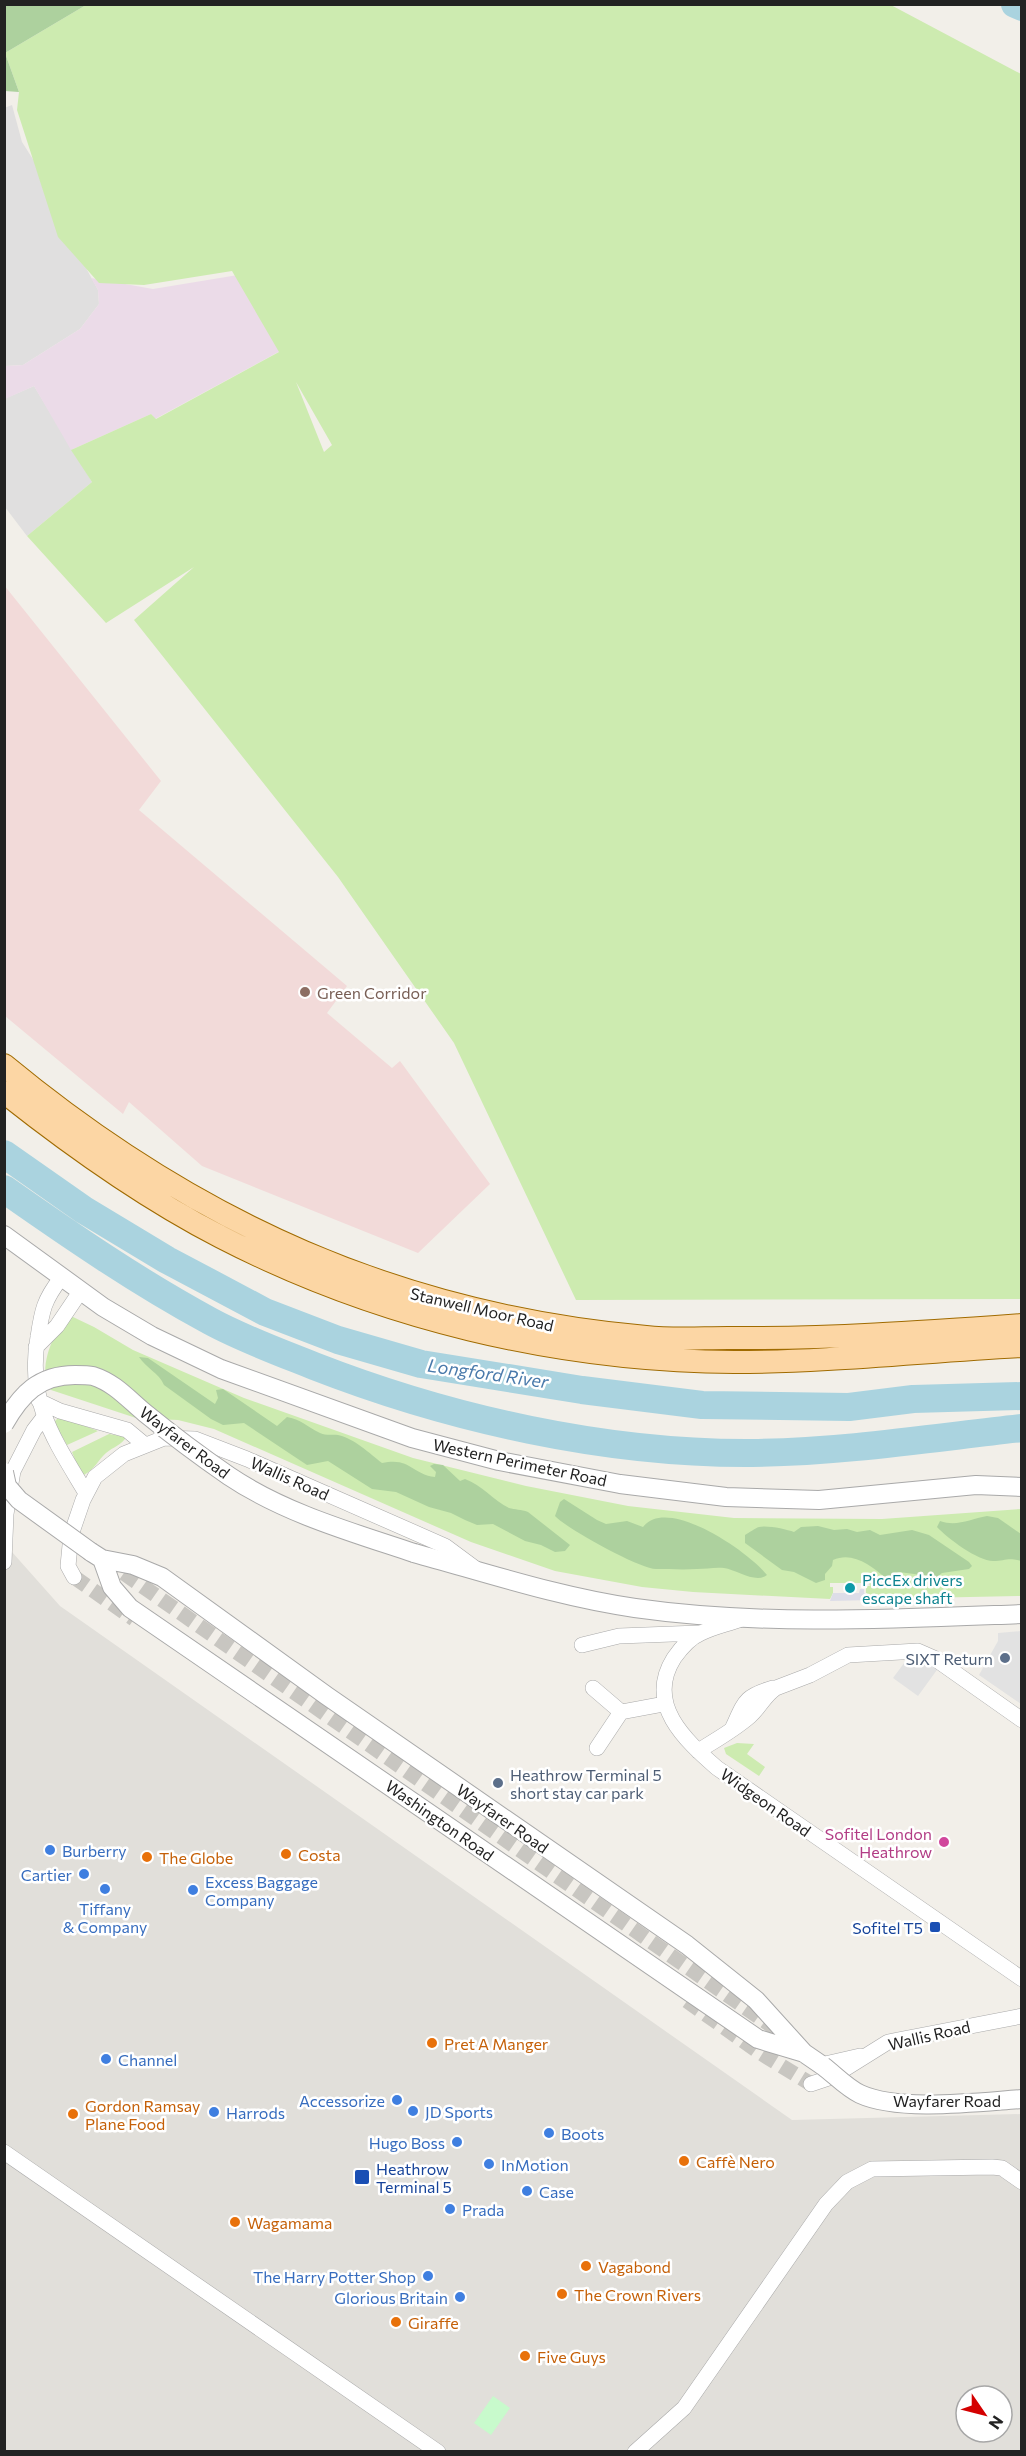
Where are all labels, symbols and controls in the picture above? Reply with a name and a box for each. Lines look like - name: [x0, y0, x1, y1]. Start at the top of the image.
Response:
- place label: Green Corridor: [317, 983, 427, 1002]
- marker: Green Corridor: [298, 985, 312, 999]
- street label: Stanwell Moor Road: [408, 1283, 556, 1335]
- water label: Longford River: [426, 1354, 551, 1392]
- street label: Wayfarer Road: [136, 1402, 234, 1482]
- street label: Western Perimeter Road: [431, 1434, 609, 1490]
- street label: Wallis Road: [248, 1452, 332, 1504]
- place label: PiccEx drivers escape shaft: [862, 1570, 963, 1607]
- marker: PiccEx drivers escape shaft: [843, 1581, 857, 1595]
- place label: SIXT Return: [905, 1649, 993, 1668]
- marker: SIXT Return: [998, 1651, 1012, 1665]
- street label: Widgeon Road: [717, 1764, 815, 1840]
- place label: Heathrow Terminal 5 short stay car park: [510, 1765, 662, 1802]
- street label: Washington Road: [382, 1776, 498, 1864]
- marker: Heathrow Terminal 5 short stay car park: [491, 1776, 505, 1790]
- street label: Wayfarer Road: [453, 1779, 553, 1857]
- place label: Sofitel London Heathrow: [825, 1824, 932, 1861]
- marker: Sofitel London Heathrow: [937, 1835, 951, 1849]
- place label: Burberry: [62, 1841, 127, 1860]
- marker: Burberry: [43, 1843, 57, 1857]
- place label: Costa: [298, 1845, 341, 1864]
- marker: Costa: [279, 1847, 293, 1861]
- place label: The Globe: [159, 1848, 233, 1867]
- marker: The Globe: [140, 1850, 154, 1864]
- place label: Cartier: [21, 1865, 73, 1884]
- marker: Cartier: [77, 1867, 91, 1881]
- place label: Excess Baggage Company: [205, 1872, 318, 1909]
- marker: Tiffany & Company: [98, 1882, 112, 1896]
- marker: Excess Baggage Company: [186, 1883, 200, 1897]
- place label: Tiffany & Company: [63, 1899, 147, 1936]
- place label: Sofitel T5: [852, 1918, 923, 1937]
- marker: Sofitel T5: [928, 1920, 942, 1934]
- street label: Wallis Road: [886, 2016, 972, 2054]
- place label: Pret A Manger: [444, 2034, 549, 2053]
- marker: Pret A Manger: [425, 2036, 439, 2050]
- place label: Channel: [118, 2050, 177, 2069]
- marker: Channel: [99, 2052, 113, 2066]
- place label: Accessorize: [299, 2091, 385, 2110]
- street label: Wayfarer Road: [893, 2091, 1001, 2110]
- marker: Accessorize: [390, 2093, 404, 2107]
- place label: Gordon Ramsay Plane Food: [85, 2096, 200, 2133]
- place label: JD Sports: [425, 2102, 493, 2121]
- place label: Harrods: [226, 2103, 285, 2122]
- marker: JD Sports: [406, 2104, 420, 2118]
- marker: Harrods: [207, 2105, 221, 2119]
- marker: Gordon Ramsay Plane Food: [66, 2107, 80, 2121]
- place label: Boots: [561, 2124, 604, 2143]
- marker: Boots: [542, 2126, 556, 2140]
- place label: Hugo Boss: [369, 2133, 445, 2152]
- marker: Hugo Boss: [450, 2135, 464, 2149]
- place label: Caffè Nero: [696, 2152, 775, 2171]
- marker: Caffè Nero: [677, 2154, 691, 2168]
- place label: InMotion: [501, 2155, 569, 2174]
- marker: InMotion: [482, 2157, 496, 2171]
- place label: Heathrow Terminal 5: [376, 2159, 452, 2196]
- marker: Heathrow Terminal 5: [353, 2168, 371, 2186]
- place label: Case: [539, 2182, 574, 2201]
- marker: Case: [520, 2184, 534, 2198]
- place label: Prada: [462, 2200, 504, 2219]
- marker: Prada: [443, 2202, 457, 2216]
- place label: Wagamama: [247, 2213, 332, 2232]
- marker: Wagamama: [228, 2215, 242, 2229]
- place label: Vagabond: [598, 2257, 671, 2276]
- marker: Vagabond: [579, 2259, 593, 2273]
- place label: The Harry Potter Shop: [253, 2267, 416, 2286]
- marker: The Harry Potter Shop: [421, 2269, 435, 2283]
- place label: The Crown Rivers: [574, 2285, 701, 2304]
- marker: The Crown Rivers: [555, 2287, 569, 2301]
- place label: Glorious Britain: [334, 2288, 448, 2307]
- marker: Glorious Britain: [453, 2290, 467, 2304]
- place label: Giraffe: [408, 2313, 459, 2332]
- marker: Giraffe: [389, 2315, 403, 2329]
- place label: Five Guys: [537, 2347, 606, 2366]
- marker: Five Guys: [518, 2349, 532, 2363]
- north arrow: [954, 2384, 1014, 2444]
- text: N: [985, 2413, 1008, 2433]

